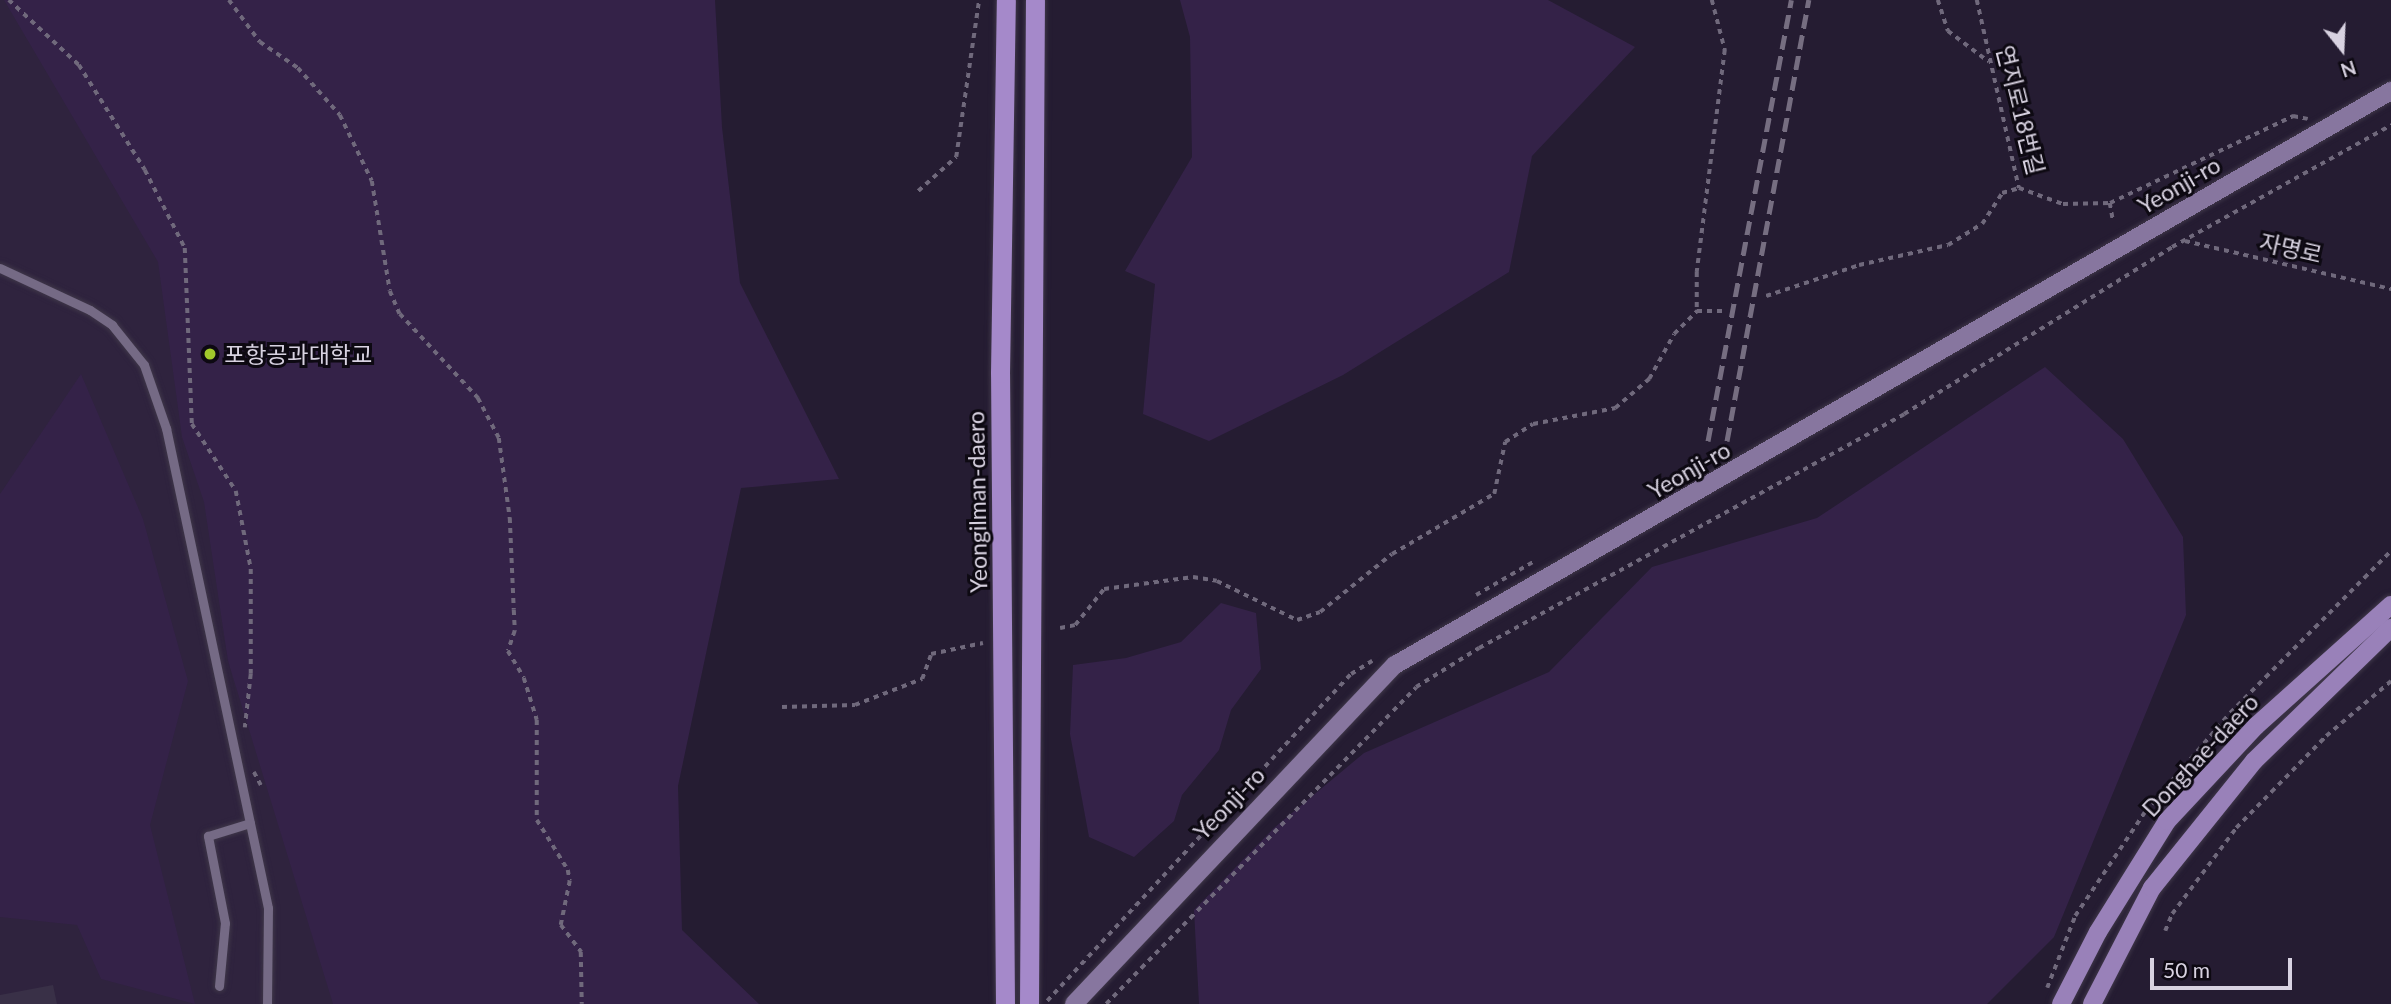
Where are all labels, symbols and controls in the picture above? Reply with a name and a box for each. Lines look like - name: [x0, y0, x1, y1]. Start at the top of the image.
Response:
- north arrow: [2307, 14, 2377, 84]
- street label: 연지로18번길: [1992, 42, 2050, 178]
- text: N: [2338, 56, 2359, 83]
- street label: Yeonji-ro: [2133, 150, 2225, 220]
- street label: 자명로: [2257, 227, 2325, 269]
- place label: 포항공과대학교: [224, 340, 372, 368]
- marker: 포항공과대학교: [202, 346, 218, 362]
- street label: Yeongilman-daero: [962, 411, 992, 593]
- street label: Yeonji-ro: [1643, 435, 1735, 505]
- street label: Donghae-daero: [2136, 688, 2264, 822]
- street label: Yeonji-ro: [1188, 761, 1270, 845]
- scale bar: [2153, 944, 2295, 988]
- text: 50 m: [2163, 957, 2210, 982]

